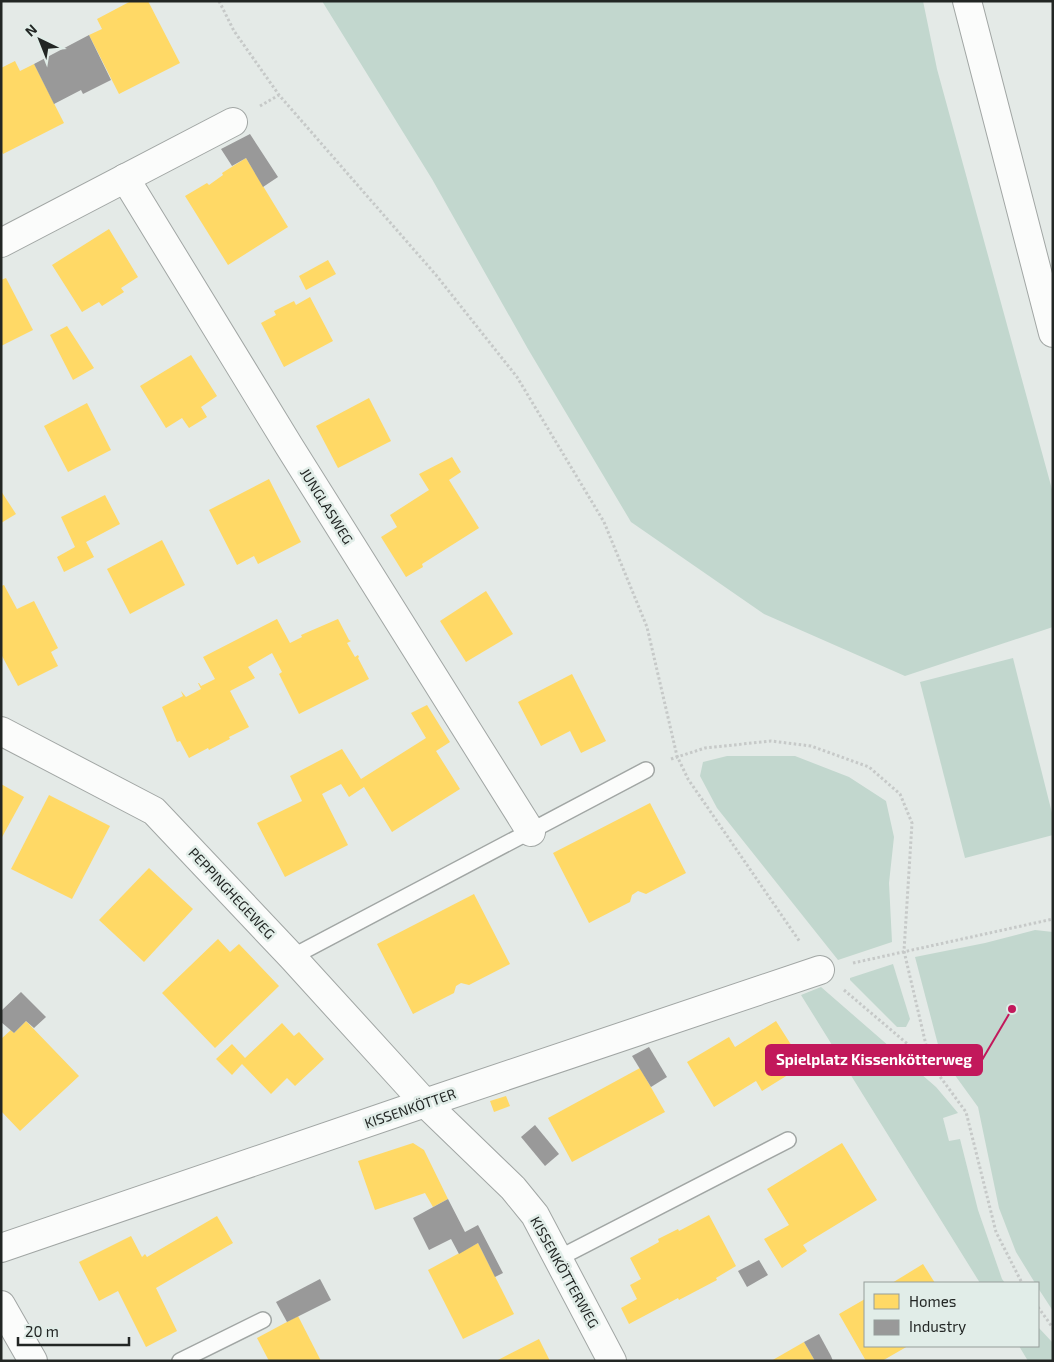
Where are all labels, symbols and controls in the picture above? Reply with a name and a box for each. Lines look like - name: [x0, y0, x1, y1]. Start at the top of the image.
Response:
- north arrow: [15, 15, 65, 65]
- text: N: [21, 20, 40, 40]
- street label: JUNGLASWEG: [297, 465, 357, 547]
- street label: PEPPINGHEGEWEG: [185, 844, 279, 942]
- callout: Spielplatz Kissenkötterweg: [766, 1045, 982, 1075]
- text: Spielplatz Kissenkötterweg: [776, 1050, 972, 1068]
- street label: KISSENKÖTTER: [362, 1084, 458, 1132]
- street label: KISSENKÖTTERWEG: [527, 1213, 603, 1331]
- legend: [864, 1282, 1039, 1347]
- text: Homes: [909, 1292, 956, 1310]
- scale bar: [18, 1314, 129, 1346]
- text: Industry: [909, 1317, 966, 1335]
- text: 20 m: [25, 1322, 59, 1340]

